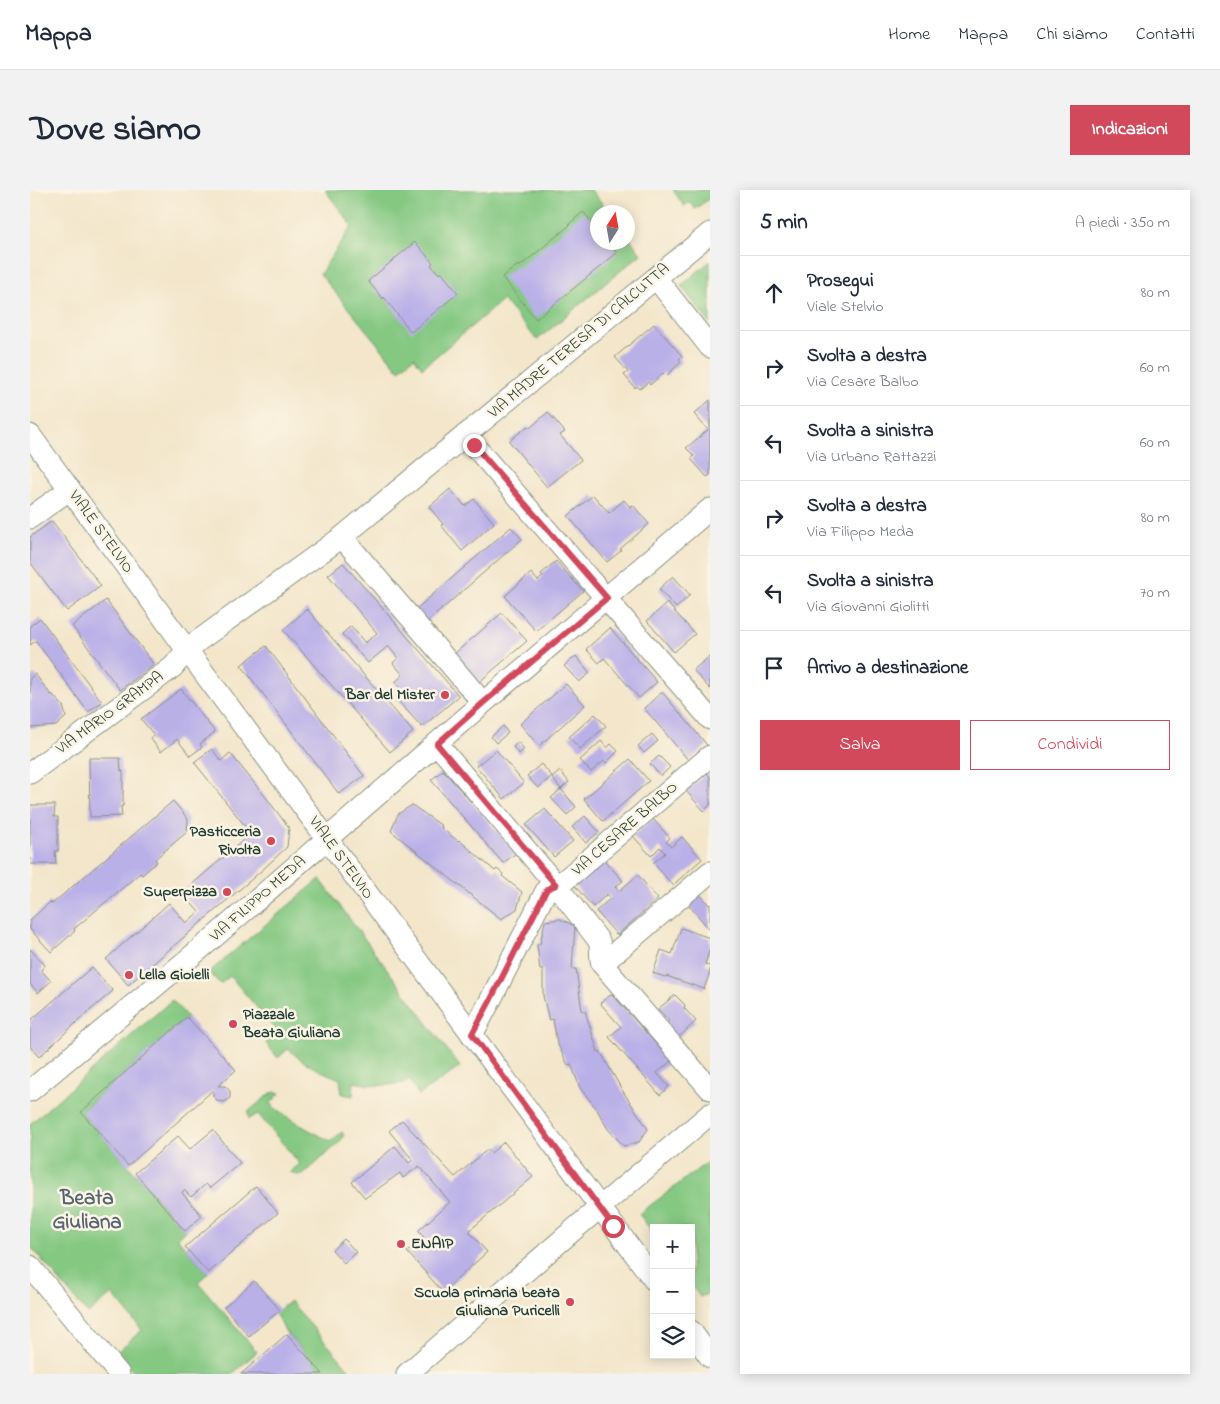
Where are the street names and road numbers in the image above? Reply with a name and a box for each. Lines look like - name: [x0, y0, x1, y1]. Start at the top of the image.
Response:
- street label: VIA MADRE TERESA DI CALCUTTA: [482, 258, 675, 425]
- street label: VIALE STELVIO: [62, 485, 139, 579]
- street label: VIA MARIO GRAMPA: [50, 665, 169, 761]
- street label: VIA CESARE BALBO: [566, 776, 683, 883]
- street label: VIALE STELVIO: [302, 811, 379, 905]
- street label: VIA FILIPPO MEDA: [204, 850, 312, 948]

